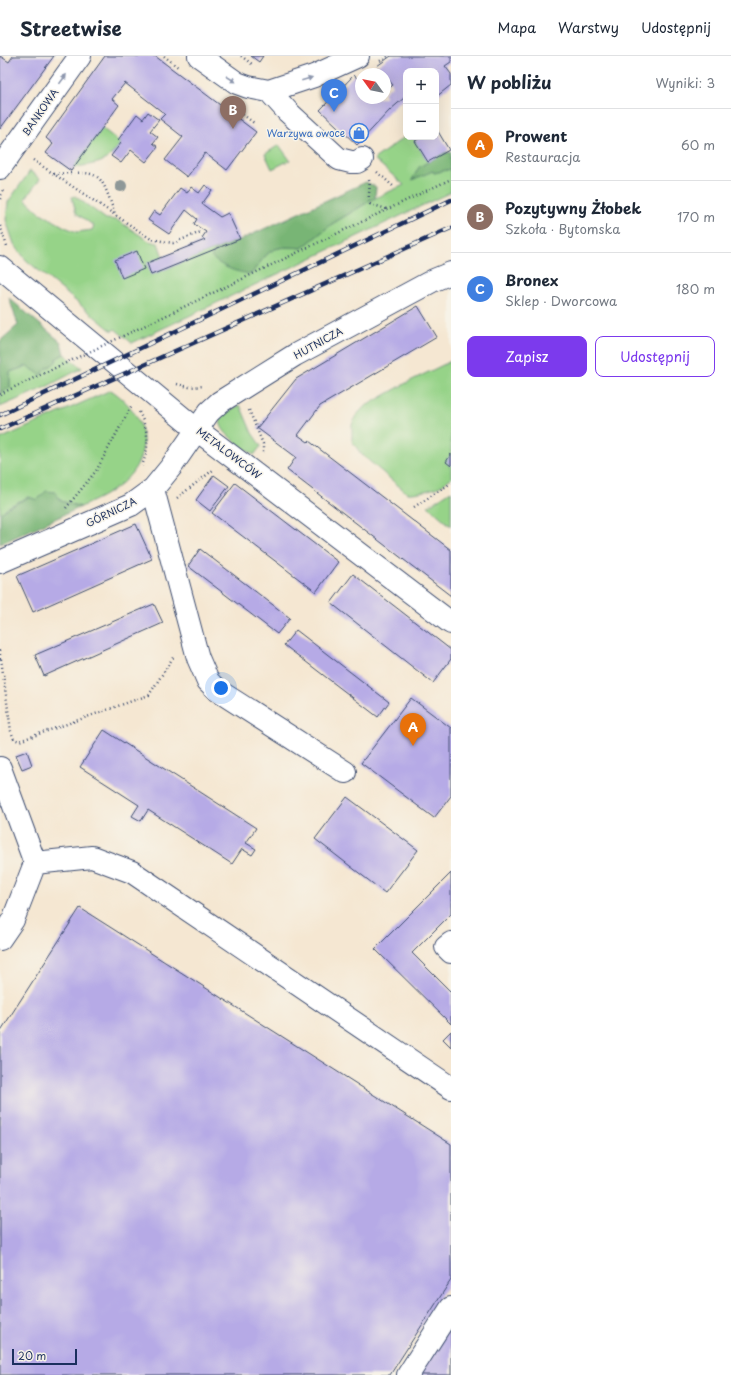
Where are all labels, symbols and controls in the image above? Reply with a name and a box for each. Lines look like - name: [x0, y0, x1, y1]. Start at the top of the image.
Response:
- text: Streetwise: [20, 14, 122, 42]
- text: Mapa: [498, 17, 536, 38]
- text: Warstwy: [558, 17, 619, 38]
- text: Udostępnij: [641, 17, 711, 38]
- north arrow: [355, 68, 391, 104]
- map controls: [403, 68, 439, 140]
- button: +: [403, 68, 439, 104]
- text: W pobliżu: [467, 69, 552, 95]
- text: Wyniki: 3: [655, 73, 715, 92]
- one-way arrow: [59, 74, 67, 85]
- one-way arrow: [225, 75, 237, 82]
- one-way arrow: [301, 75, 313, 81]
- pin: C: [321, 79, 347, 112]
- street label: BANKOWA: [18, 85, 62, 138]
- pin: B: [220, 96, 246, 129]
- button: −: [403, 104, 439, 140]
- shop icon: Warzywa owoce: [348, 122, 370, 144]
- text: Prowent: [505, 124, 567, 147]
- place label: Warzywa owoce: [267, 125, 345, 140]
- text: A: [475, 135, 485, 154]
- text: 60 m: [681, 135, 715, 154]
- text: Restauracja: [505, 147, 580, 166]
- text: Pozytywny Żłobek: [505, 196, 642, 219]
- text: B: [476, 207, 484, 226]
- text: 170 m: [677, 207, 715, 226]
- text: Szkoła · Bytomska: [505, 219, 620, 238]
- text: Bronex: [505, 268, 558, 291]
- text: C: [475, 279, 485, 298]
- text: 180 m: [676, 279, 715, 298]
- text: Sklep · Dworcowa: [505, 291, 617, 310]
- street label: HUTNICZA: [290, 323, 345, 362]
- button: Zapisz: [467, 336, 587, 377]
- button: Udostępnij: [595, 336, 715, 377]
- street label: METALOWCÓW: [194, 423, 266, 483]
- street label: GÓRNICZA: [83, 493, 139, 530]
- your location: [211, 678, 231, 698]
- pin: A: [400, 713, 426, 746]
- scale bar: [12, 1347, 77, 1366]
- text: 20 m: [18, 1347, 46, 1364]

